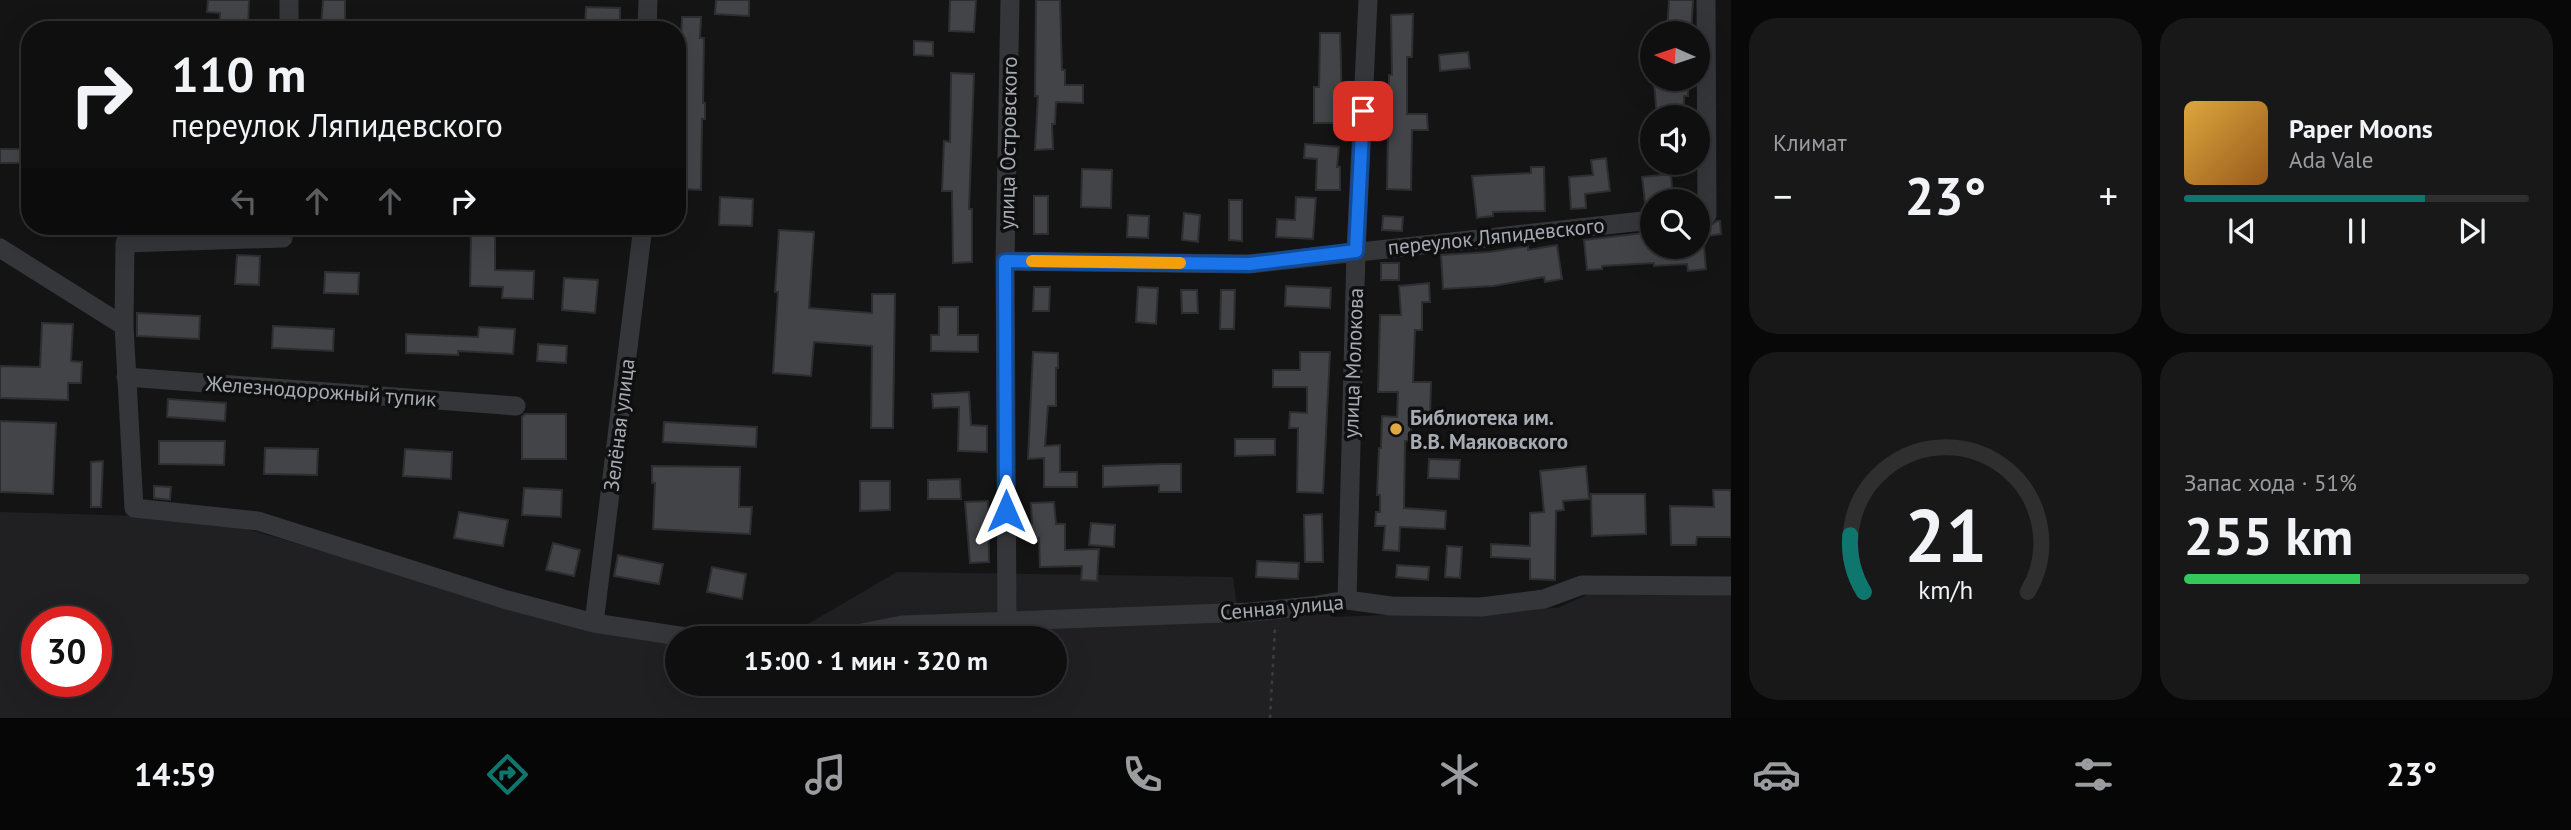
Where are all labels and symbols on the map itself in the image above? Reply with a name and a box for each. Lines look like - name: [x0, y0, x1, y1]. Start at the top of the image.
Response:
- north arrow: [1640, 21, 1710, 91]
- street label: улица Островского: [993, 56, 1023, 230]
- pin: [1333, 81, 1393, 141]
- street label: переулок Ляпидевского: [1386, 211, 1606, 261]
- street label: улица Молокова: [1337, 287, 1369, 439]
- street label: Зелёная улица: [597, 357, 641, 493]
- street label: Железнодорожный тупик: [204, 369, 437, 413]
- place label: Библиотека им. В.В. Маяковского: [1410, 404, 1568, 455]
- marker: Библиотека им. В.В. Маяковского: [1388, 421, 1404, 437]
- position arrow: [969, 474, 1043, 548]
- street label: Сенная улица: [1219, 588, 1345, 626]
- speed limit sign: 30: [21, 606, 112, 697]

